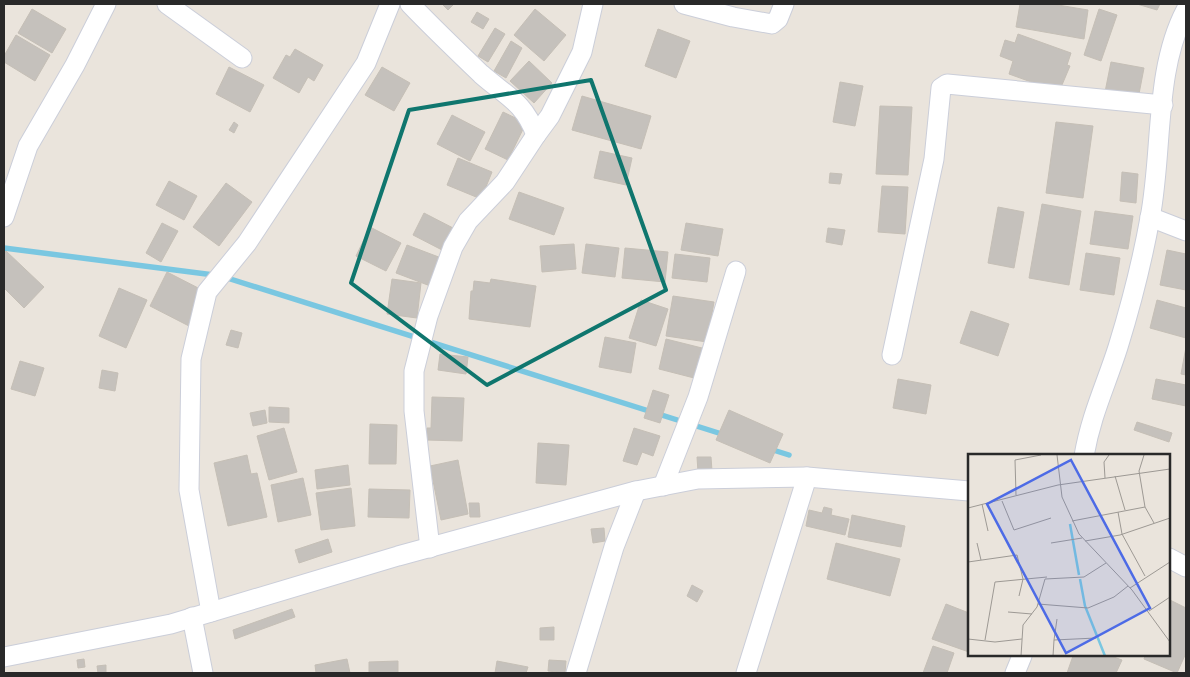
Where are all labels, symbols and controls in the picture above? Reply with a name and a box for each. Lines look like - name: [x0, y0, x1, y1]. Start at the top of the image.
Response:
- inset map: [968, 454, 1170, 657]

